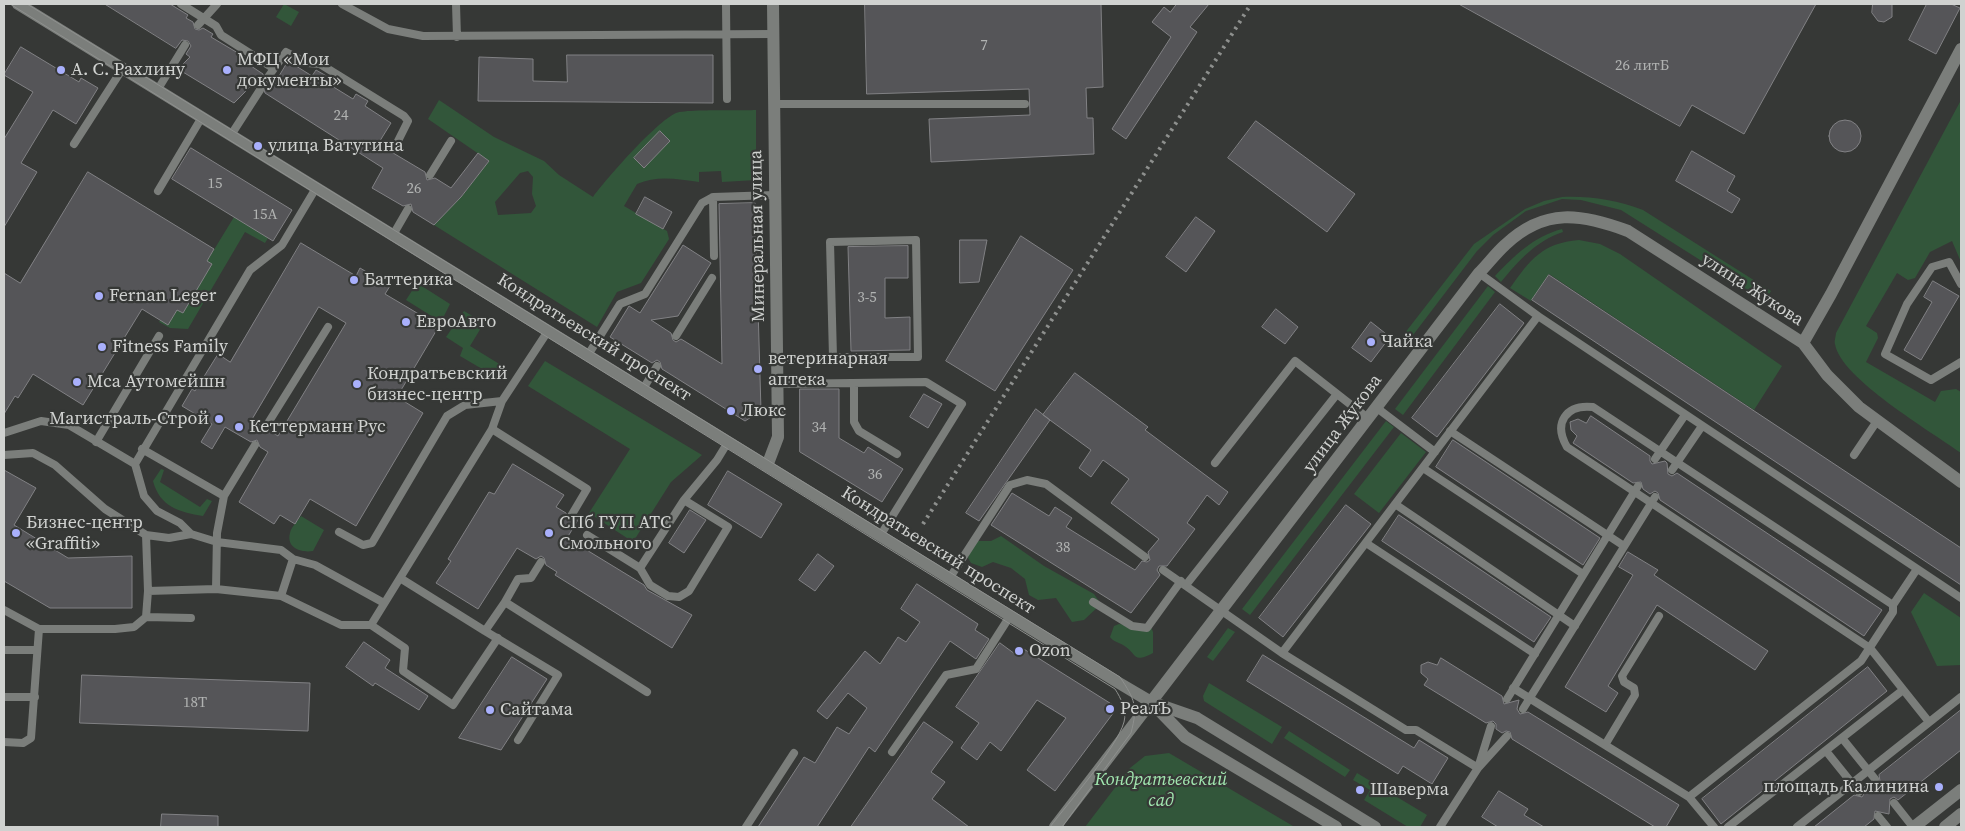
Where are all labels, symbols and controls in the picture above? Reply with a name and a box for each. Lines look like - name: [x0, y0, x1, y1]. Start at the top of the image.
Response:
- house number: 7: [980, 37, 988, 55]
- place label: МФЦ «Мои документы»: [237, 49, 342, 92]
- house number: 26 литБ: [1615, 57, 1669, 75]
- place label: А. С. Рахлину: [71, 59, 185, 81]
- marker: А. С. Рахлину: [55, 64, 67, 76]
- marker: МФЦ «Мои документы»: [221, 64, 233, 76]
- house number: 24: [334, 107, 348, 125]
- place label: улица Ватутина: [268, 135, 404, 157]
- marker: улица Ватутина: [252, 140, 264, 152]
- street label: Минеральная улица: [746, 150, 770, 322]
- house number: 15: [208, 175, 222, 193]
- house number: 26: [407, 180, 421, 198]
- house number: 15А: [253, 206, 277, 224]
- street label: улица Жукова: [1697, 249, 1807, 331]
- place label: Баттерика: [364, 269, 453, 291]
- street label: Кондратьевский проспект: [493, 269, 695, 407]
- marker: Баттерика: [348, 274, 360, 286]
- place label: Fernan Leger: [109, 285, 216, 307]
- house number: 3-5: [857, 289, 877, 307]
- marker: Fernan Leger: [93, 290, 105, 302]
- place label: ЕвроАвто: [416, 311, 496, 333]
- marker: ЕвроАвто: [400, 316, 412, 328]
- place label: Чайка: [1381, 331, 1433, 353]
- place label: Fitness Family: [112, 336, 228, 358]
- marker: Чайка: [1365, 336, 1377, 348]
- marker: Fitness Family: [96, 341, 108, 353]
- place label: ветеринарная аптека: [768, 348, 888, 390]
- place label: Кондратьевский бизнес-центр: [367, 363, 508, 406]
- marker: ветеринарная аптека: [752, 363, 764, 375]
- place label: Мса Аутомейшн: [87, 371, 225, 393]
- street label: улица Жукова: [1299, 371, 1387, 477]
- marker: Мса Аутомейшн: [71, 376, 83, 388]
- marker: Кондратьевский бизнес-центр: [351, 378, 363, 390]
- place label: Люкс: [741, 400, 786, 422]
- marker: Люкс: [725, 405, 737, 417]
- place label: Магистраль-Строй: [49, 408, 209, 430]
- marker: Магистраль-Строй: [213, 413, 225, 425]
- place label: Кеттерманн Рус: [249, 416, 386, 438]
- house number: 34: [812, 419, 826, 437]
- marker: Кеттерманн Рус: [233, 421, 245, 433]
- house number: 36: [868, 466, 882, 484]
- street label: Кондратьевский проспект: [837, 482, 1039, 620]
- place label: Бизнес-центр «Graffiti»: [26, 512, 143, 554]
- place label: СПб ГУП АТС Смольного: [559, 512, 671, 554]
- marker: Бизнес-центр «Graffiti»: [10, 527, 22, 539]
- marker: СПб ГУП АТС Смольного: [543, 527, 555, 539]
- house number: 38: [1056, 539, 1070, 557]
- place label: Ozon: [1029, 640, 1071, 662]
- marker: Ozon: [1013, 645, 1025, 657]
- house number: 18Т: [183, 694, 207, 712]
- place label: РеалЪ: [1120, 698, 1171, 720]
- place label: Сайтама: [500, 699, 573, 721]
- marker: РеалЪ: [1104, 703, 1116, 715]
- marker: Сайтама: [484, 704, 496, 716]
- park label: Кондратьевский сад: [1095, 769, 1227, 812]
- place label: площадь Калинина: [1763, 776, 1929, 798]
- place label: Шаверма: [1370, 779, 1449, 801]
- marker: площадь Калинина: [1933, 781, 1945, 793]
- marker: Шаверма: [1354, 784, 1366, 796]

